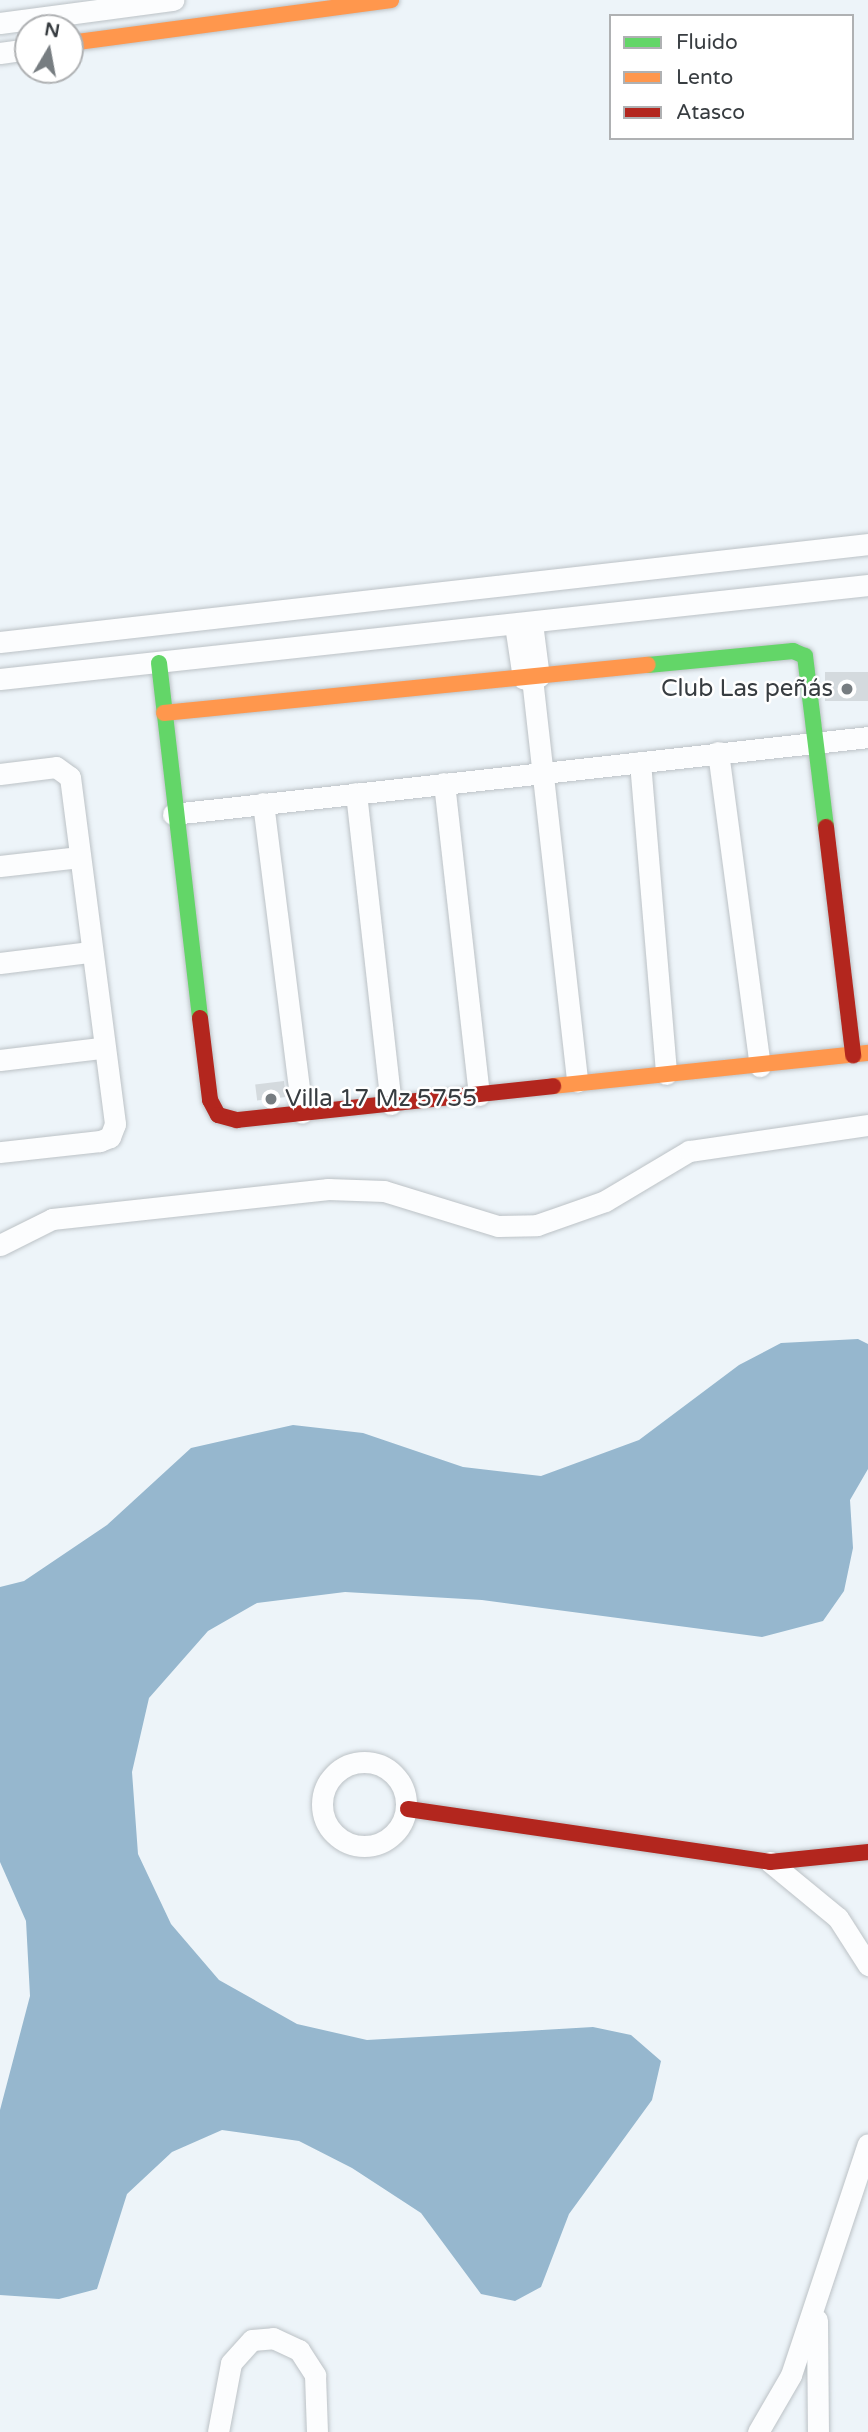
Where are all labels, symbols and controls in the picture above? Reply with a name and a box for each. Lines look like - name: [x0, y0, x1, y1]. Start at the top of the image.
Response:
- north arrow: [14, 14, 84, 84]
- legend: [609, 14, 854, 140]
- text: N: [43, 18, 62, 42]
- text: Fluido: [676, 30, 738, 55]
- text: Lento: [676, 65, 733, 90]
- text: Atasco: [676, 100, 745, 125]
- place label: Club Las peñás: [661, 675, 833, 703]
- marker: Club Las peñás: [839, 681, 855, 697]
- place label: Villa 17 Mz 5755: [285, 1085, 477, 1113]
- marker: Villa 17 Mz 5755: [263, 1091, 279, 1107]

